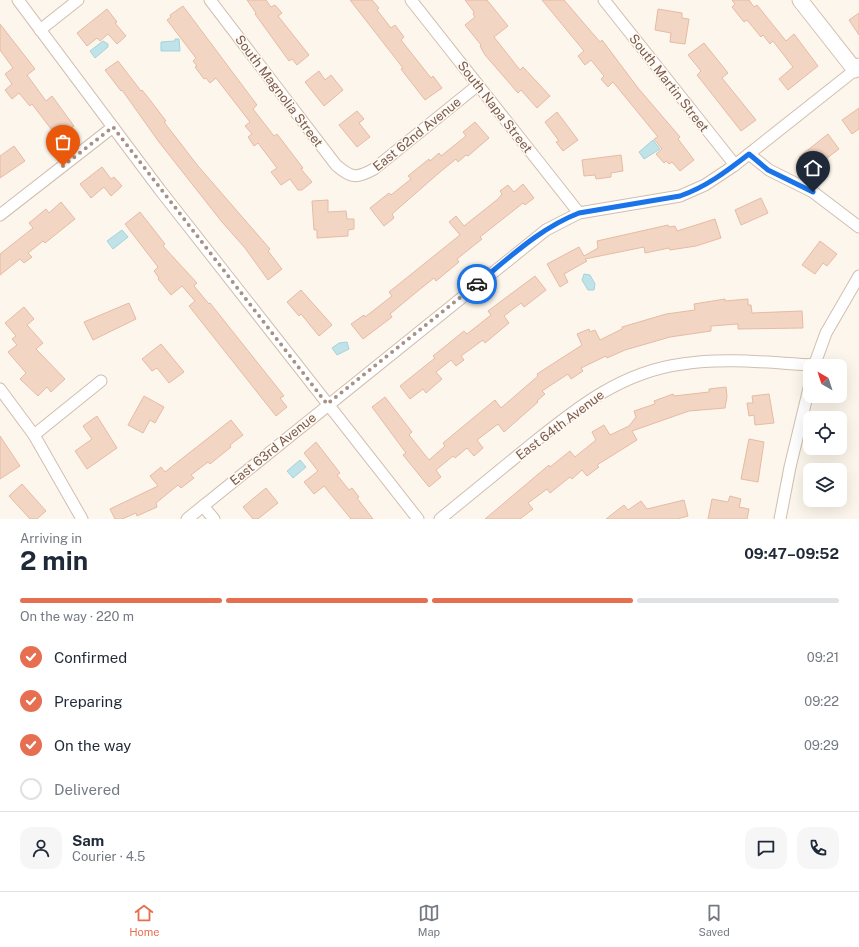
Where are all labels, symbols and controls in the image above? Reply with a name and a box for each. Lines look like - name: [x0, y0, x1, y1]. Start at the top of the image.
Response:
- street label: South Martin Street: [626, 31, 712, 135]
- street label: South Magnolia Street: [232, 32, 326, 150]
- street label: South Napa Street: [455, 58, 535, 156]
- street label: East 62nd Avenue: [370, 94, 464, 174]
- pin: [46, 125, 80, 166]
- icon: bag: [52, 131, 74, 153]
- pin: [796, 151, 830, 192]
- icon: home: [802, 157, 824, 179]
- courier: [457, 264, 497, 304]
- icon: car: [466, 273, 488, 295]
- north arrow: [803, 359, 847, 403]
- map controls: [803, 359, 847, 507]
- street label: East 64th Avenue: [513, 387, 607, 463]
- street label: East 63rd Avenue: [227, 410, 319, 488]
- button: locate: [803, 411, 847, 455]
- button: layers: [803, 463, 847, 507]
- text: Arriving in: [20, 531, 82, 546]
- text: 2 min: [20, 545, 88, 576]
- text: 09:47–09:52: [744, 545, 839, 562]
- text: On the way · 220 m: [20, 609, 134, 624]
- icon: check: [20, 646, 42, 668]
- text: Confirmed: [54, 649, 127, 666]
- text: 09:21: [807, 650, 839, 665]
- icon: check: [20, 690, 42, 712]
- text: Preparing: [54, 693, 123, 710]
- text: 09:22: [804, 694, 839, 709]
- icon: check: [20, 734, 42, 756]
- text: On the way: [54, 737, 131, 754]
- text: 09:29: [804, 738, 839, 753]
- text: Delivered: [54, 781, 120, 798]
- button: person: [20, 827, 62, 869]
- button: chat: [745, 827, 787, 869]
- button: phone: [797, 827, 839, 869]
- text: Sam: [72, 832, 104, 849]
- text: Courier · 4.5: [72, 849, 145, 864]
- tab: Home: [129, 902, 159, 938]
- tab: Map: [418, 902, 440, 938]
- tab: Saved: [698, 902, 730, 938]

